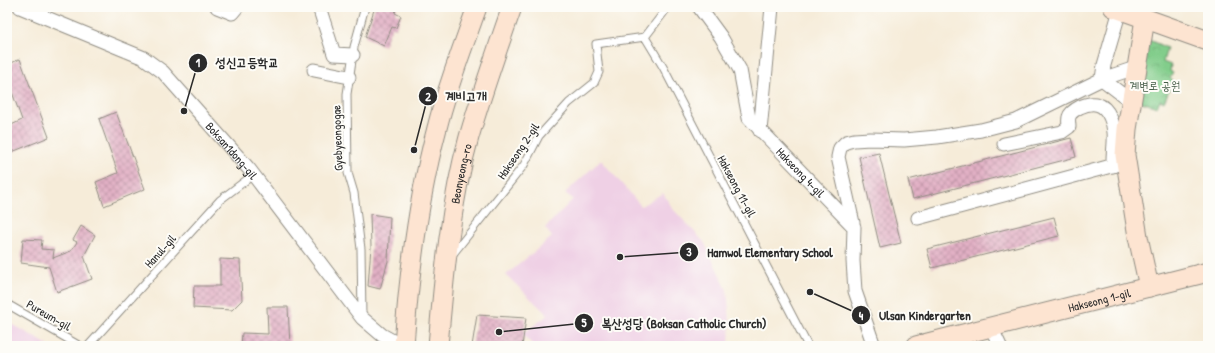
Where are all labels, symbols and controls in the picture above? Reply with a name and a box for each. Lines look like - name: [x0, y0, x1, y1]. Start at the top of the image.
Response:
- callout: 성신고등학교: [188, 50, 287, 75]
- text: 성신고등학교: [215, 53, 278, 71]
- text: 1: [196, 54, 201, 71]
- park label: 계변로 공원: [1129, 77, 1181, 94]
- callout: 계비고개: [418, 84, 495, 109]
- text: 계비고개: [445, 87, 487, 105]
- text: 2: [425, 88, 431, 105]
- street label: Gyebyeongogae: [327, 105, 347, 171]
- street label: Boksan1dong-gil: [202, 118, 263, 183]
- street label: Hakseong 2-gil: [493, 119, 544, 183]
- street label: Beonyeong-ro: [446, 142, 475, 205]
- street label: Hakseong 4-gil: [773, 143, 830, 201]
- street label: Hakseong 11-gil: [714, 152, 761, 221]
- street label: Hanul-gil: [140, 230, 180, 271]
- callout: Hamwol Elementary School: [679, 240, 841, 265]
- text: 3: [686, 243, 692, 260]
- text: Hamwol Elementary School: [707, 243, 833, 262]
- street label: Hakseong 1-gil: [1066, 283, 1133, 316]
- street label: Pureum-gil: [24, 295, 75, 335]
- callout: Ulsan Kindergarten: [851, 303, 979, 328]
- text: Ulsan Kindergarten: [879, 306, 971, 325]
- text: 4: [859, 307, 864, 324]
- callout: 복산성당 (Boksan Catholic Church): [574, 311, 775, 336]
- text: 5: [581, 314, 587, 331]
- text: 복산성당 (Boksan Catholic Church): [601, 314, 767, 332]

